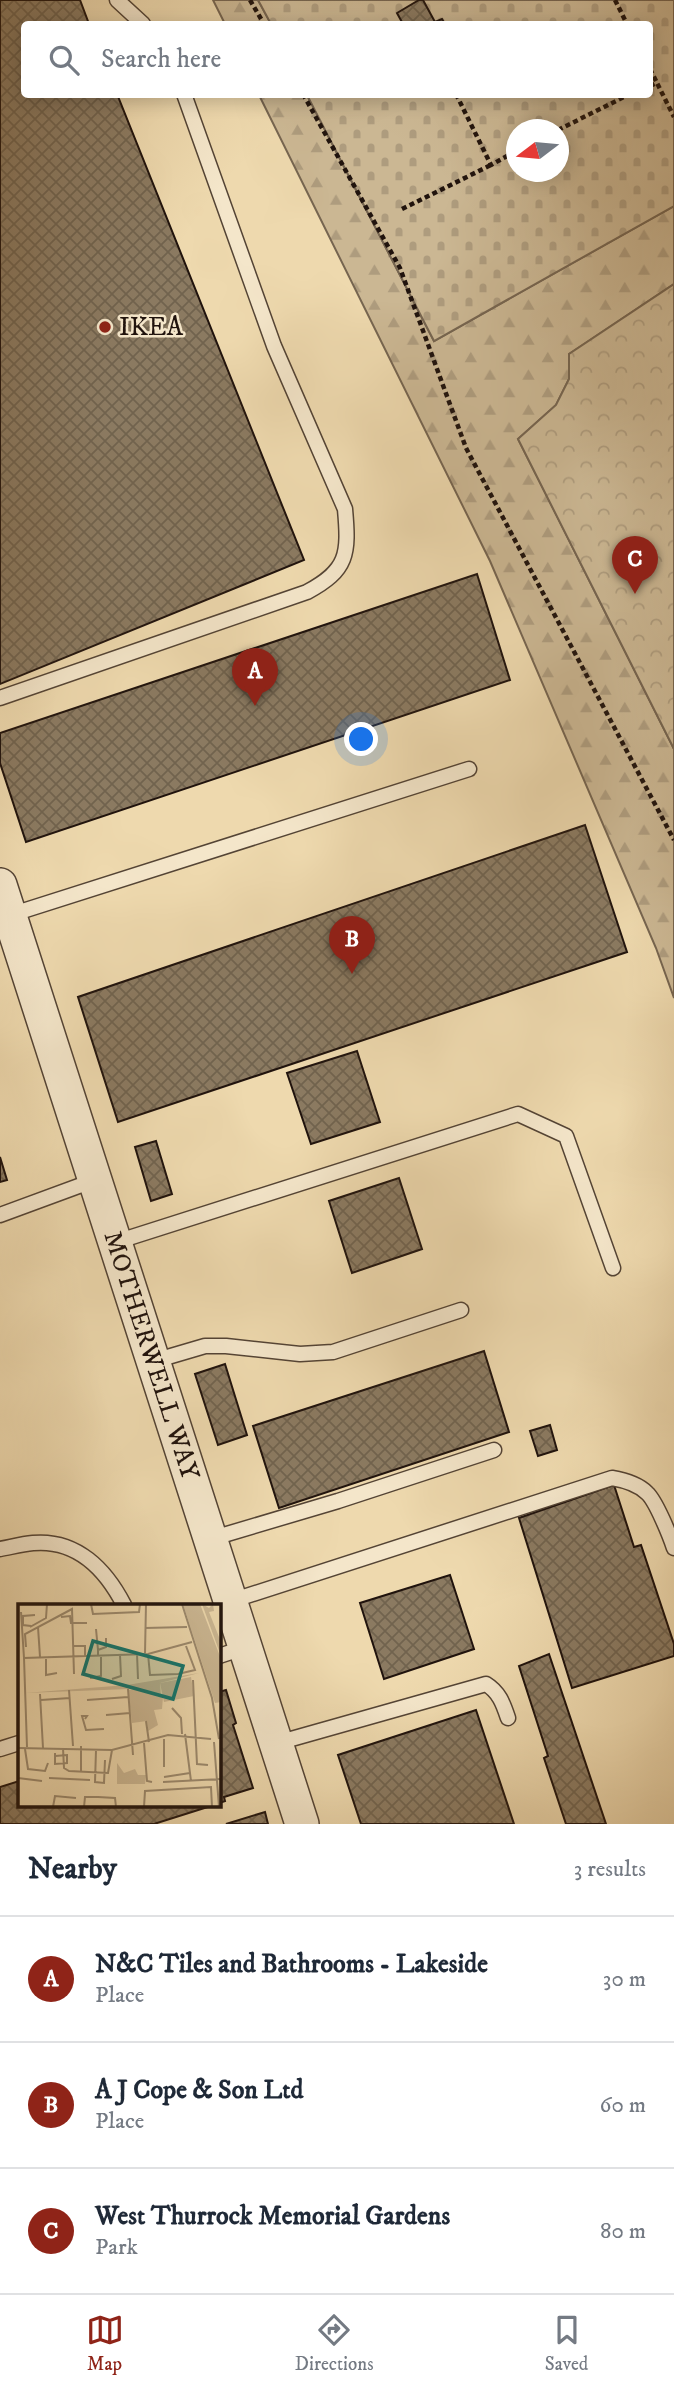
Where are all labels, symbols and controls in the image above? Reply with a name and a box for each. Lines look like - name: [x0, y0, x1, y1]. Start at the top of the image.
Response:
- search box: [21, 21, 653, 98]
- icon: search: [45, 41, 83, 79]
- text: Search here: [101, 43, 221, 76]
- north arrow: [506, 119, 569, 182]
- place label: IKEA: [119, 311, 183, 344]
- marker: IKEA: [97, 319, 113, 335]
- pin: C: [612, 536, 658, 594]
- pin: A: [232, 648, 278, 706]
- your location: [344, 722, 378, 756]
- pin: B: [329, 916, 375, 974]
- street label: MOTHERWELL WAY: [96, 1227, 207, 1484]
- inset map: [18, 1604, 220, 1806]
- text: Nearby: [28, 1851, 117, 1888]
- text: 3 results: [574, 1855, 646, 1884]
- text: N&C Tiles and Bathrooms - Lakeside: [95, 1948, 488, 1981]
- text: A: [44, 1965, 58, 1994]
- text: 30 m: [603, 1965, 646, 1994]
- text: Place: [95, 1981, 144, 2010]
- text: A J Cope & Son Ltd: [95, 2074, 304, 2107]
- text: B: [44, 2091, 58, 2120]
- text: 60 m: [599, 2091, 646, 2120]
- text: Place: [95, 2107, 144, 2136]
- text: West Thurrock Memorial Gardens: [95, 2200, 450, 2233]
- text: C: [43, 2217, 59, 2246]
- text: 80 m: [600, 2217, 646, 2246]
- text: Park: [95, 2233, 138, 2262]
- tab: Map: [86, 2311, 124, 2376]
- tab: Directions: [295, 2311, 374, 2376]
- tab: Saved: [545, 2311, 588, 2376]

